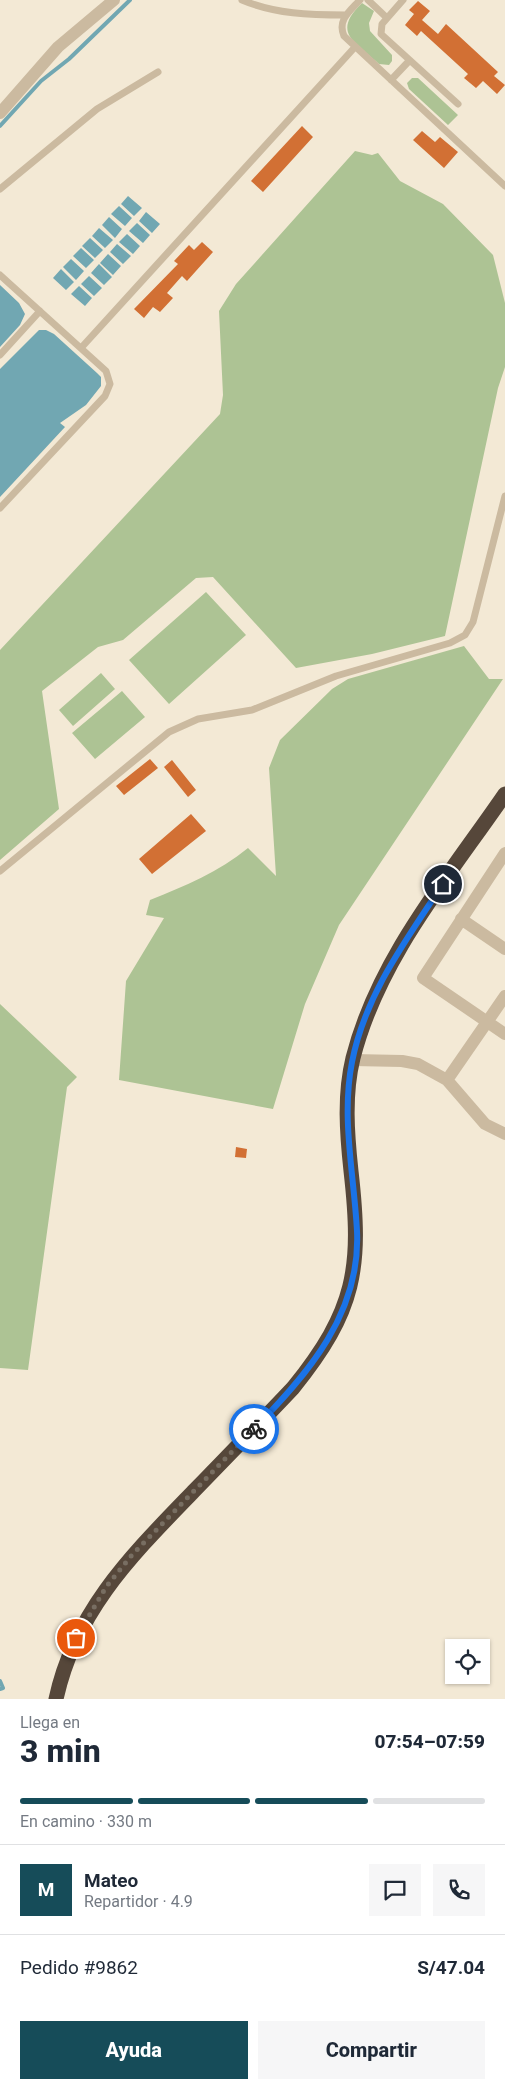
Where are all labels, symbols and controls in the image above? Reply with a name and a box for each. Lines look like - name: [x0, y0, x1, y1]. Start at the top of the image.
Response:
- pin: [422, 863, 464, 905]
- icon: home: [429, 870, 457, 898]
- courier: [229, 1404, 279, 1454]
- icon: bike: [240, 1415, 268, 1443]
- pin: [55, 1617, 97, 1659]
- icon: bag: [62, 1624, 90, 1652]
- map controls: [445, 1639, 490, 1684]
- button: locate: [445, 1639, 490, 1684]
- text: Llega en: [20, 1713, 80, 1732]
- text: 07:54–07:59: [374, 1730, 485, 1753]
- text: 3 min: [20, 1732, 101, 1770]
- text: En camino · 330 m: [20, 1812, 152, 1831]
- button: chat: [369, 1864, 421, 1916]
- button: phone: [433, 1864, 485, 1916]
- text: Mateo: [84, 1869, 138, 1892]
- text: M: [38, 1878, 54, 1901]
- text: Repartidor · 4.9: [84, 1892, 193, 1911]
- text: Pedido #9862: [20, 1956, 138, 1979]
- text: S/47.04: [417, 1956, 485, 1979]
- button: Ayuda: [20, 2021, 248, 2079]
- button: Compartir: [258, 2021, 485, 2079]

